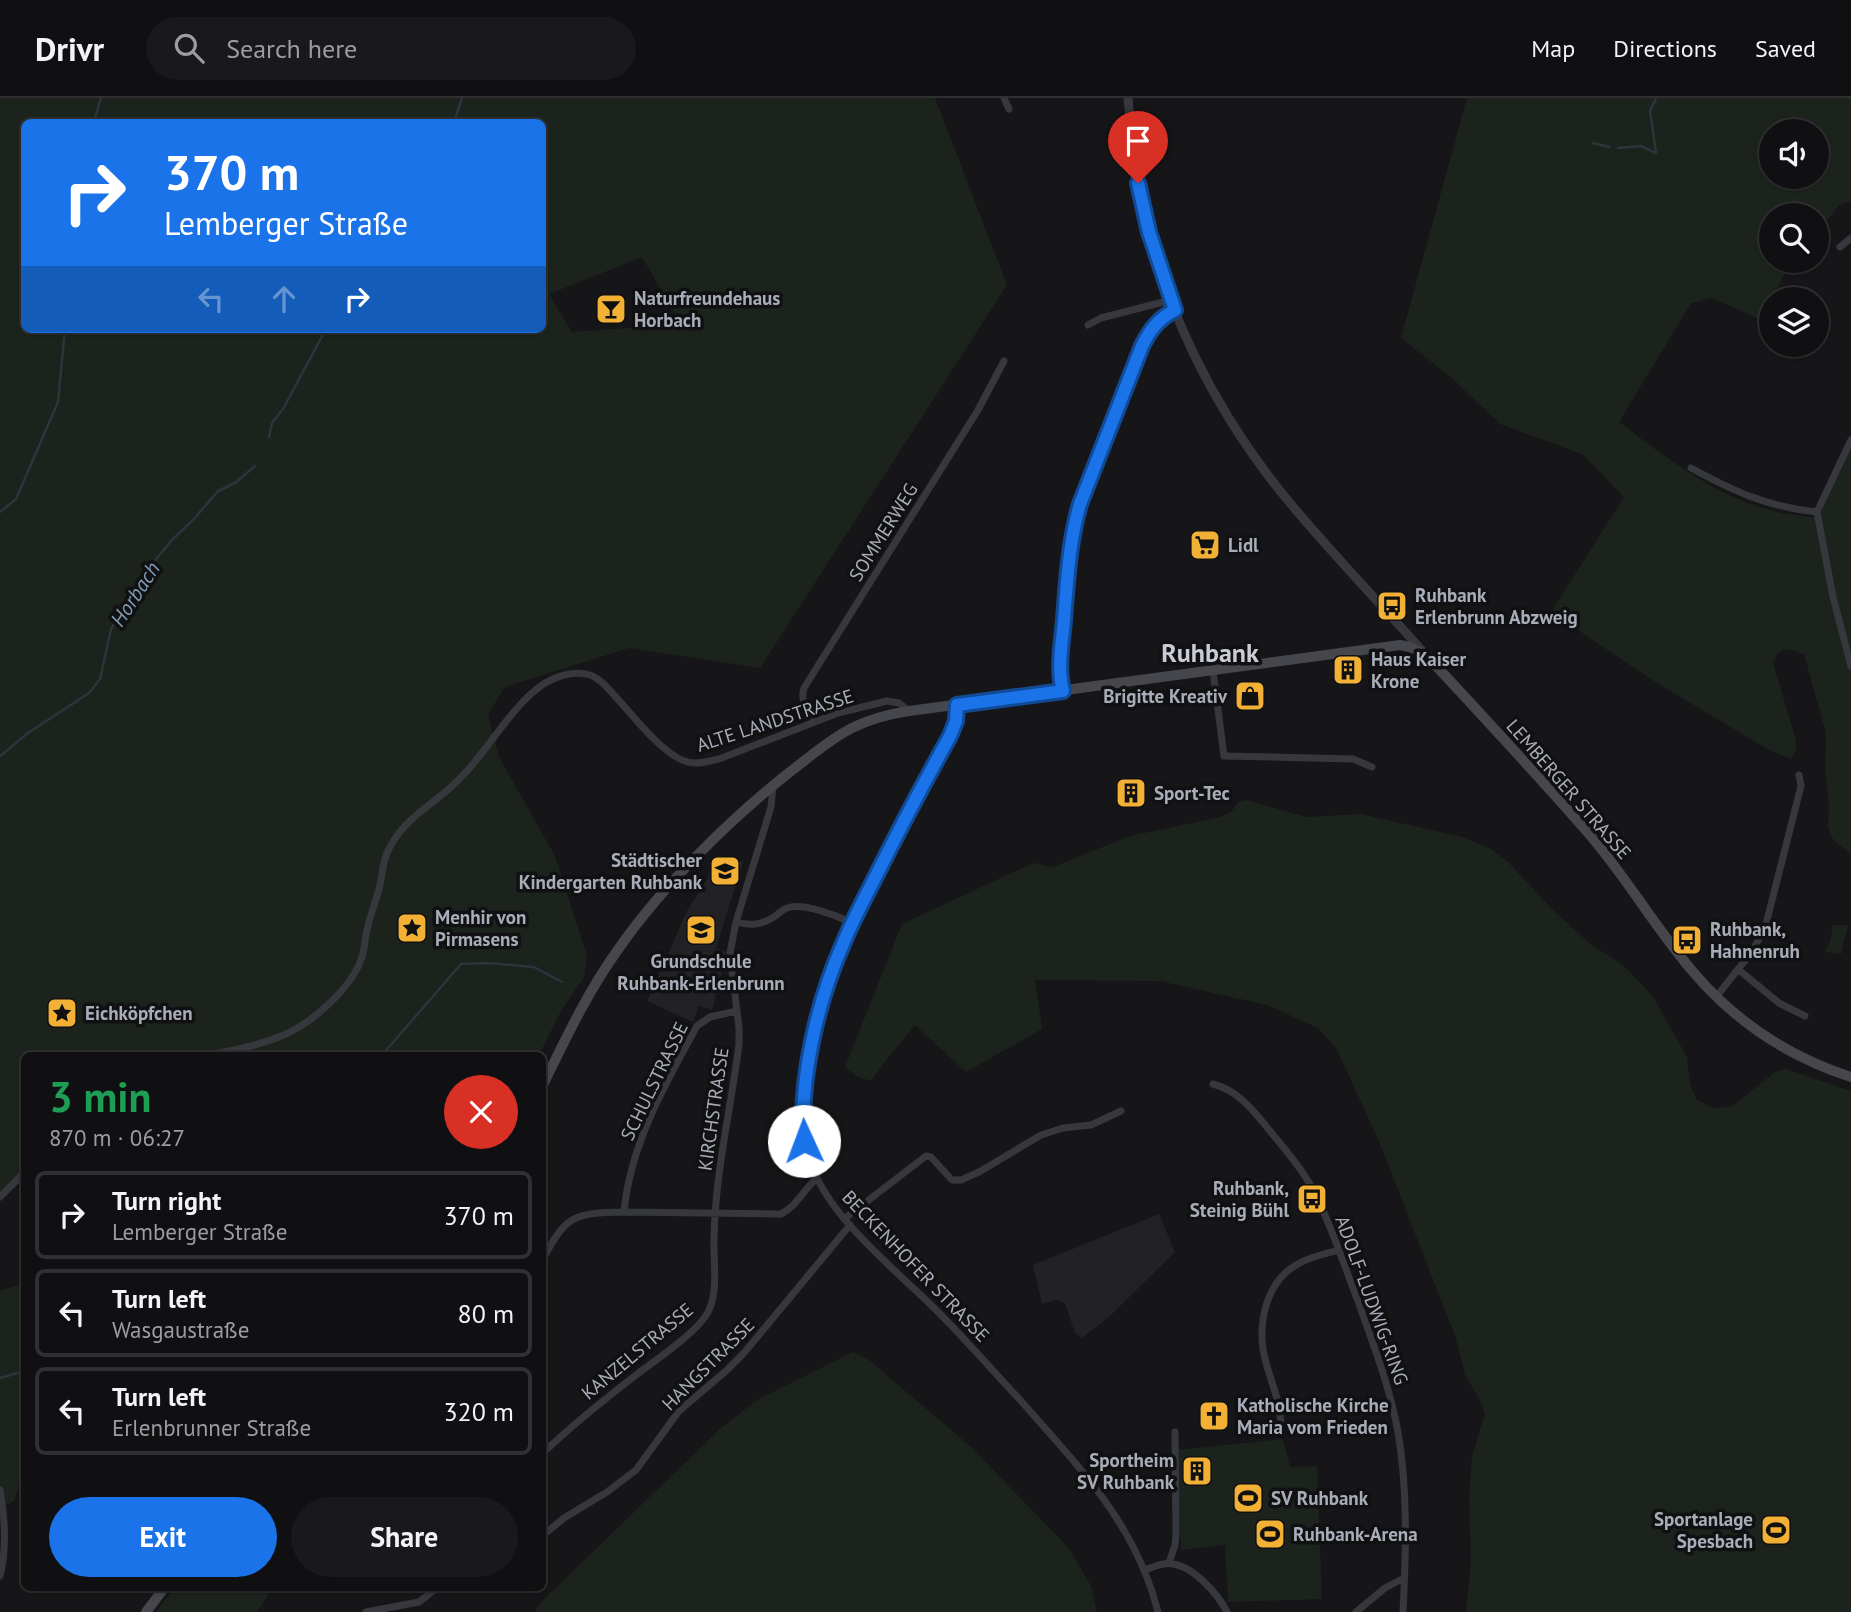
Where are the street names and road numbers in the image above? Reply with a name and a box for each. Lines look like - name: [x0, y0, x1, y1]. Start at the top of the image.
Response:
- street label: SOMMERWEG: [843, 478, 923, 586]
- street label: ALTE LANDSTRASSE: [693, 683, 857, 757]
- street label: LEMBERGER STRASSE: [1502, 714, 1636, 864]
- street label: SCHULSTRASSE: [615, 1018, 693, 1144]
- street label: KIRCHSTRASSE: [692, 1046, 734, 1172]
- street label: BECKENHOFER STRASSE: [837, 1185, 995, 1347]
- street label: ADOLF-LUDWIG-RING: [1330, 1212, 1414, 1388]
- street label: KANZELSTRASSE: [576, 1297, 698, 1405]
- street label: HANGSTRASSE: [657, 1313, 759, 1415]

